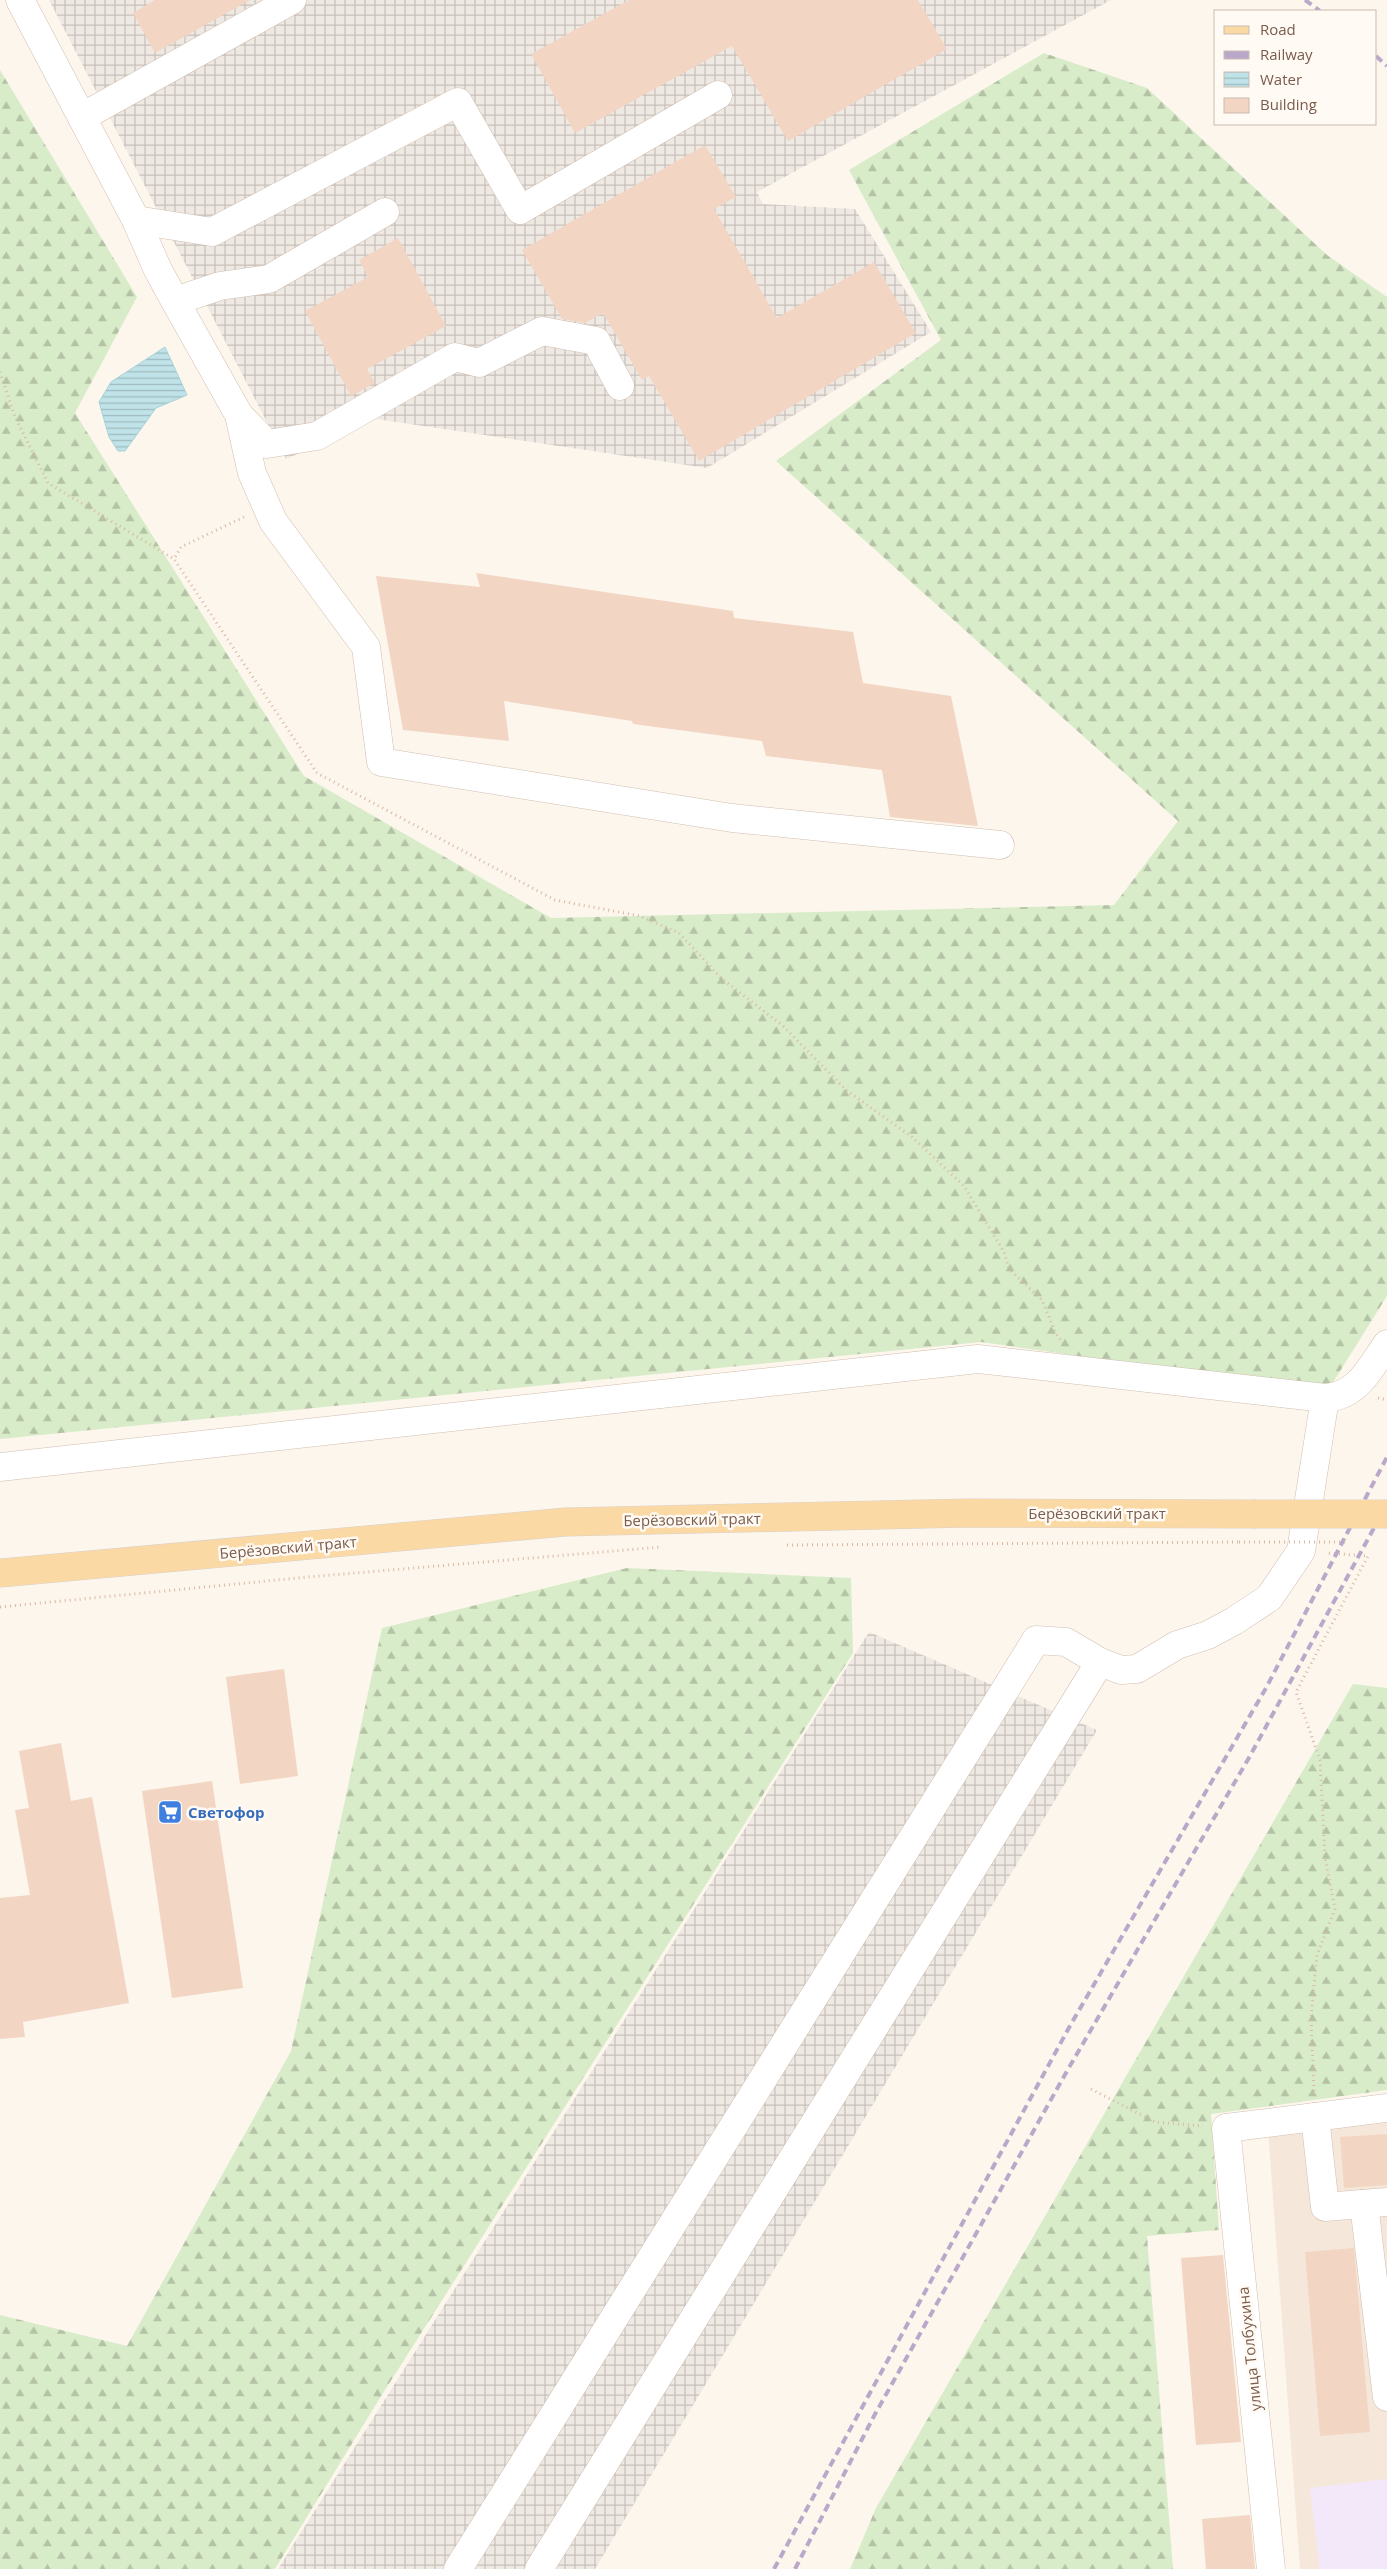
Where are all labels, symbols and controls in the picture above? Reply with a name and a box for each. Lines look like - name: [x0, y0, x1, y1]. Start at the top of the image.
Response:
- legend: [1214, 10, 1377, 125]
- text: Road: [1260, 19, 1296, 39]
- text: Railway: [1260, 44, 1313, 64]
- text: Water: [1260, 69, 1302, 89]
- text: Building: [1260, 94, 1317, 114]
- street label: Берёзовский тракт: [1028, 1503, 1166, 1523]
- street label: Берёзовский тракт: [623, 1508, 761, 1530]
- street label: Берёзовский тракт: [219, 1531, 357, 1563]
- supermarket icon: Светофор: [157, 1799, 183, 1825]
- place label: Светофор: [188, 1802, 264, 1822]
- street label: улица Толбухина: [1233, 2286, 1265, 2412]

